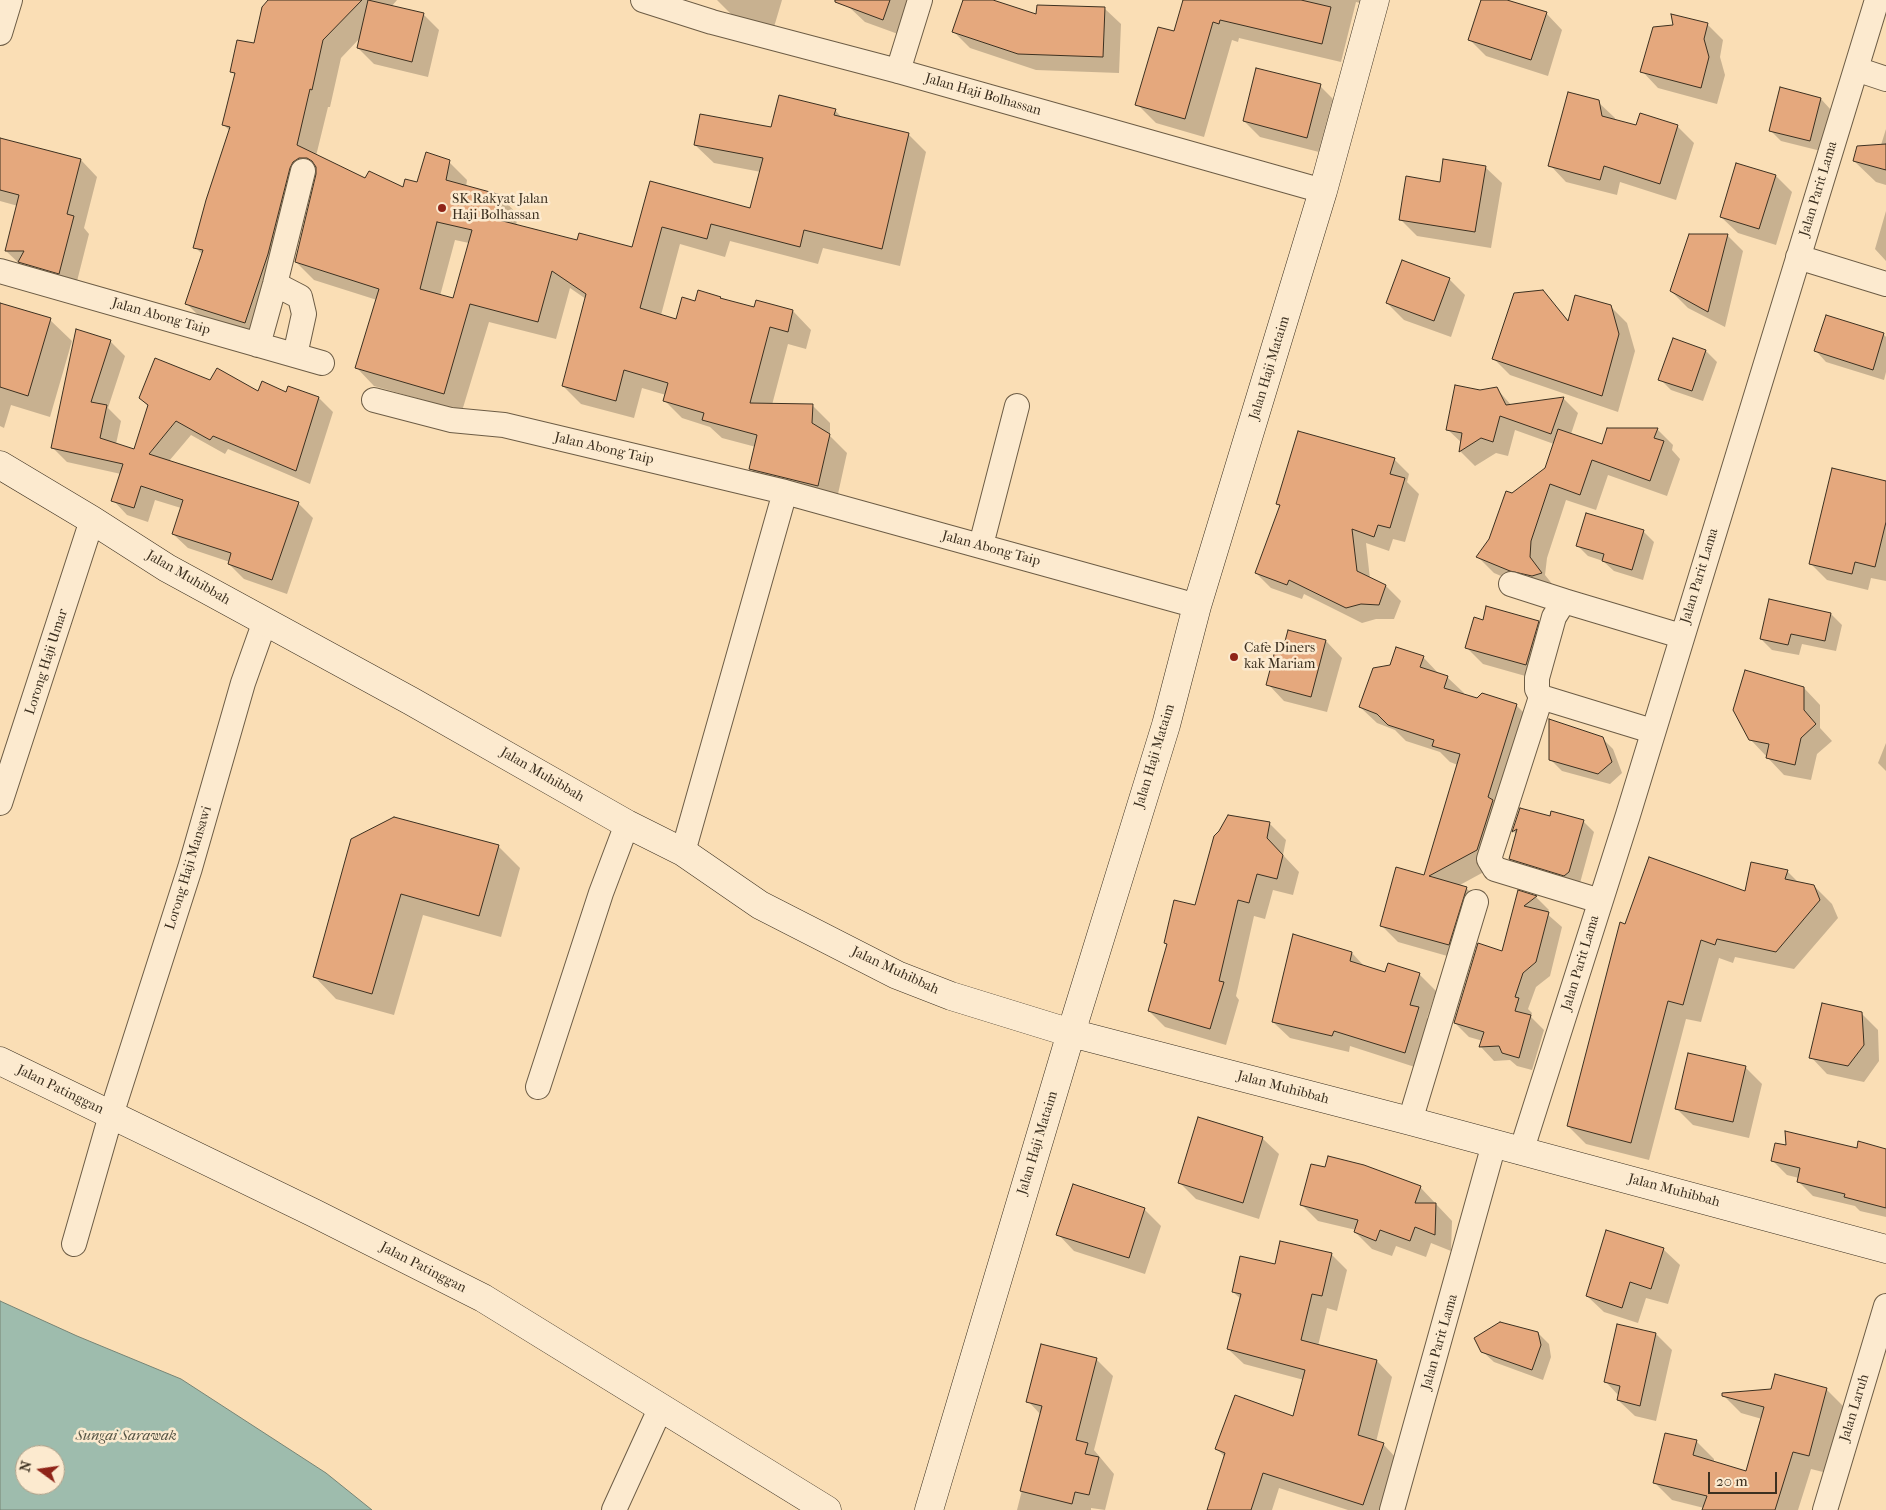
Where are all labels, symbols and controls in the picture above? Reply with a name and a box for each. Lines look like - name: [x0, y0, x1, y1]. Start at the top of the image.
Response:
- street label: Jalan Haji Bolhassan: [923, 70, 1043, 120]
- street label: Jalan Parit Lama: [1797, 139, 1841, 239]
- place label: SK Rakyat Jalan Haji Bolhassan: [452, 192, 548, 224]
- marker: SK Rakyat Jalan Haji Bolhassan: [436, 202, 448, 214]
- street label: Jalan Abong Taip: [110, 295, 212, 339]
- street label: Jalan Haji Mataim: [1246, 314, 1294, 422]
- street label: Jalan Abong Taip: [553, 429, 655, 469]
- street label: Jalan Parit Lama: [1678, 526, 1722, 626]
- street label: Jalan Abong Taip: [940, 528, 1042, 570]
- street label: Jalan Muhibbah: [143, 547, 233, 609]
- street label: Lorong Haji Umar: [22, 607, 72, 717]
- place label: Cafe Diners kak Mariam: [1244, 641, 1315, 674]
- marker: Cafe Diners kak Mariam: [1228, 651, 1240, 663]
- street label: Jalan Haji Mataim: [1131, 702, 1179, 810]
- street label: Jalan Muhibbah: [497, 744, 587, 806]
- street label: Lorong Haji Mansawi: [162, 804, 216, 932]
- street label: Jalan Parit Lama: [1559, 913, 1603, 1013]
- street label: Jalan Muhibbah: [849, 943, 941, 999]
- street label: Jalan Patinggan: [14, 1062, 106, 1118]
- street label: Jalan Muhibbah: [1235, 1068, 1331, 1108]
- street label: Jalan Haji Mataim: [1014, 1089, 1062, 1197]
- street label: Jalan Muhibbah: [1626, 1171, 1722, 1211]
- street label: Jalan Patinggan: [377, 1239, 469, 1297]
- street label: Jalan Parit Lama: [1418, 1292, 1462, 1392]
- street label: Jalan Laruh: [1837, 1372, 1873, 1444]
- water label: Sungai Sarawak: [75, 1427, 177, 1445]
- north arrow: [15, 1445, 65, 1495]
- text: N: [16, 1459, 35, 1474]
- scale bar: [1711, 1462, 1780, 1494]
- text: 20 m: [1716, 1472, 1748, 1490]

